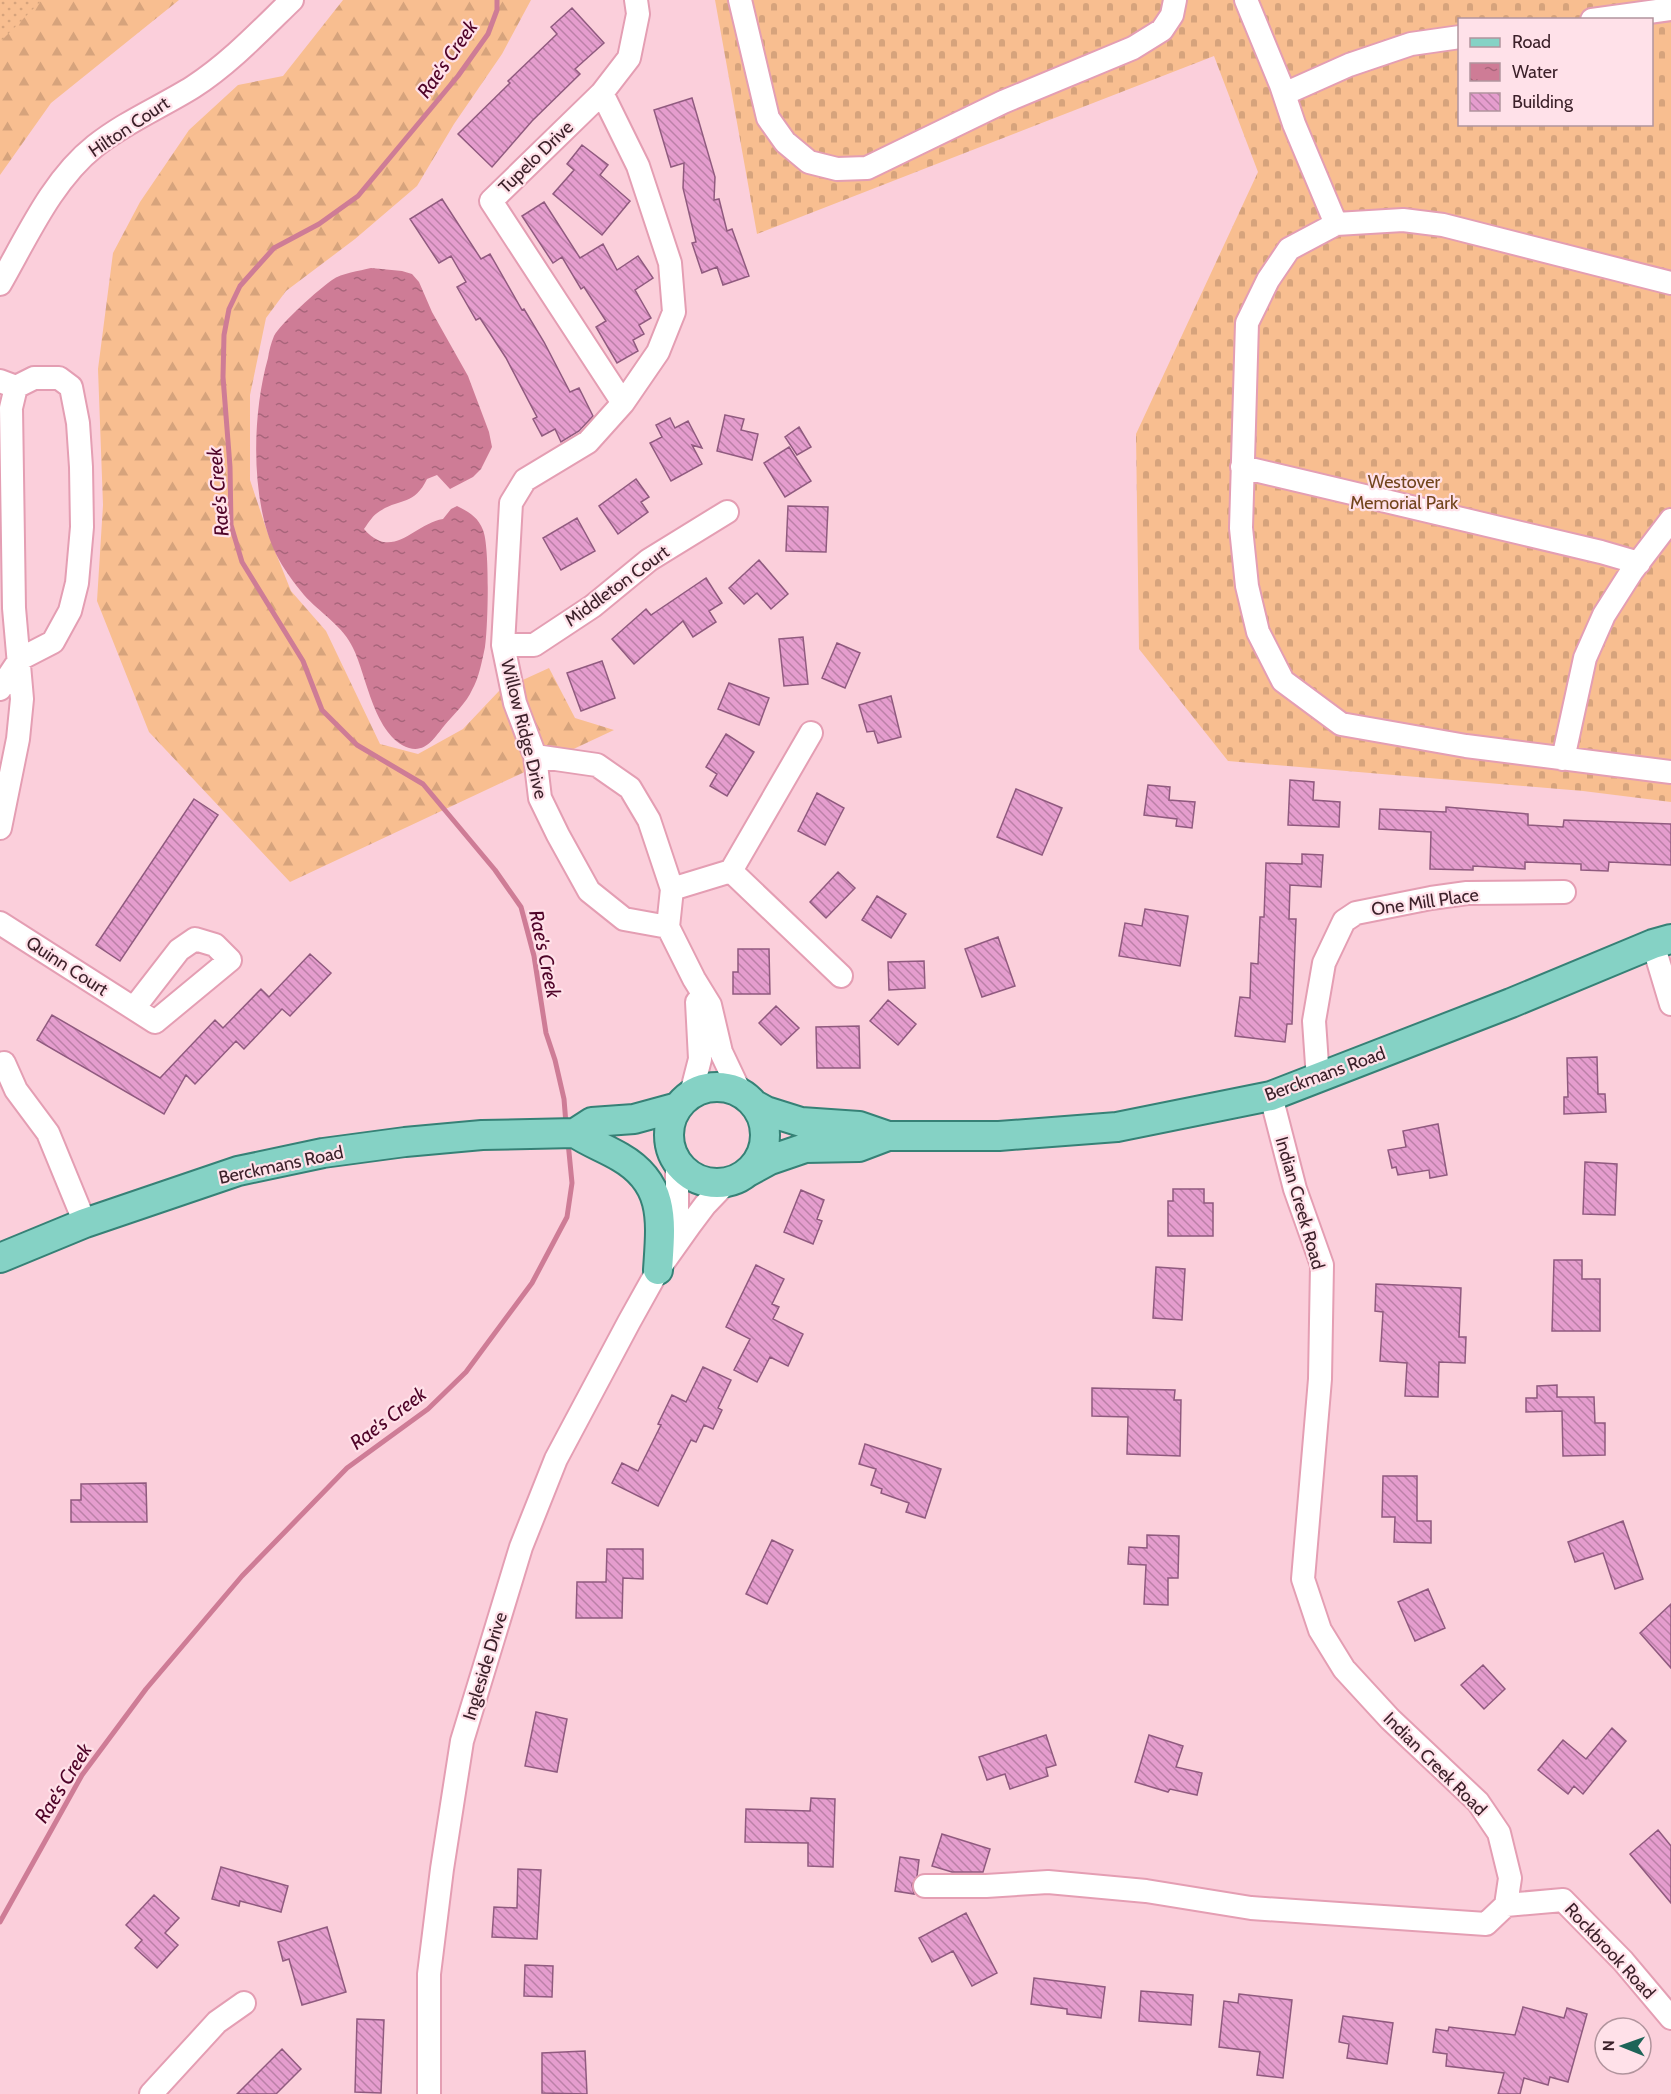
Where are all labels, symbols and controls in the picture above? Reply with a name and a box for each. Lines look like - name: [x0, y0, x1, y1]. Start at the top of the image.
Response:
- water label: Rae's Creek: [412, 14, 483, 102]
- legend: [1458, 18, 1653, 126]
- text: Road: [1512, 31, 1551, 53]
- text: Water: [1512, 61, 1558, 83]
- text: Building: [1512, 91, 1574, 113]
- street label: Hilton Court: [85, 92, 173, 162]
- street label: Tupelo Drive: [494, 116, 578, 198]
- water label: Rae's Creek: [202, 445, 234, 537]
- park label: Westover Memorial Park: [1350, 471, 1459, 514]
- street label: Middleton Court: [561, 541, 673, 631]
- street label: Willow Ridge Drive: [496, 657, 552, 801]
- street label: One Mill Place: [1370, 884, 1480, 920]
- water label: Rae's Creek: [524, 908, 566, 1002]
- street label: Quinn Court: [22, 931, 112, 1001]
- street label: Berckmans Road: [1262, 1042, 1388, 1106]
- street label: Indian Creek Road: [1271, 1134, 1329, 1272]
- street label: Berckmans Road: [217, 1141, 345, 1189]
- water label: Rae's Creek: [345, 1381, 432, 1454]
- street label: Ingleside Drive: [458, 1609, 512, 1723]
- street label: Indian Creek Road: [1379, 1708, 1491, 1820]
- water label: Rae's Creek: [29, 1738, 98, 1827]
- street label: Rockbrook Road: [1560, 1898, 1660, 2004]
- north arrow: [1593, 2016, 1653, 2076]
- text: N: [1599, 2040, 1618, 2052]

